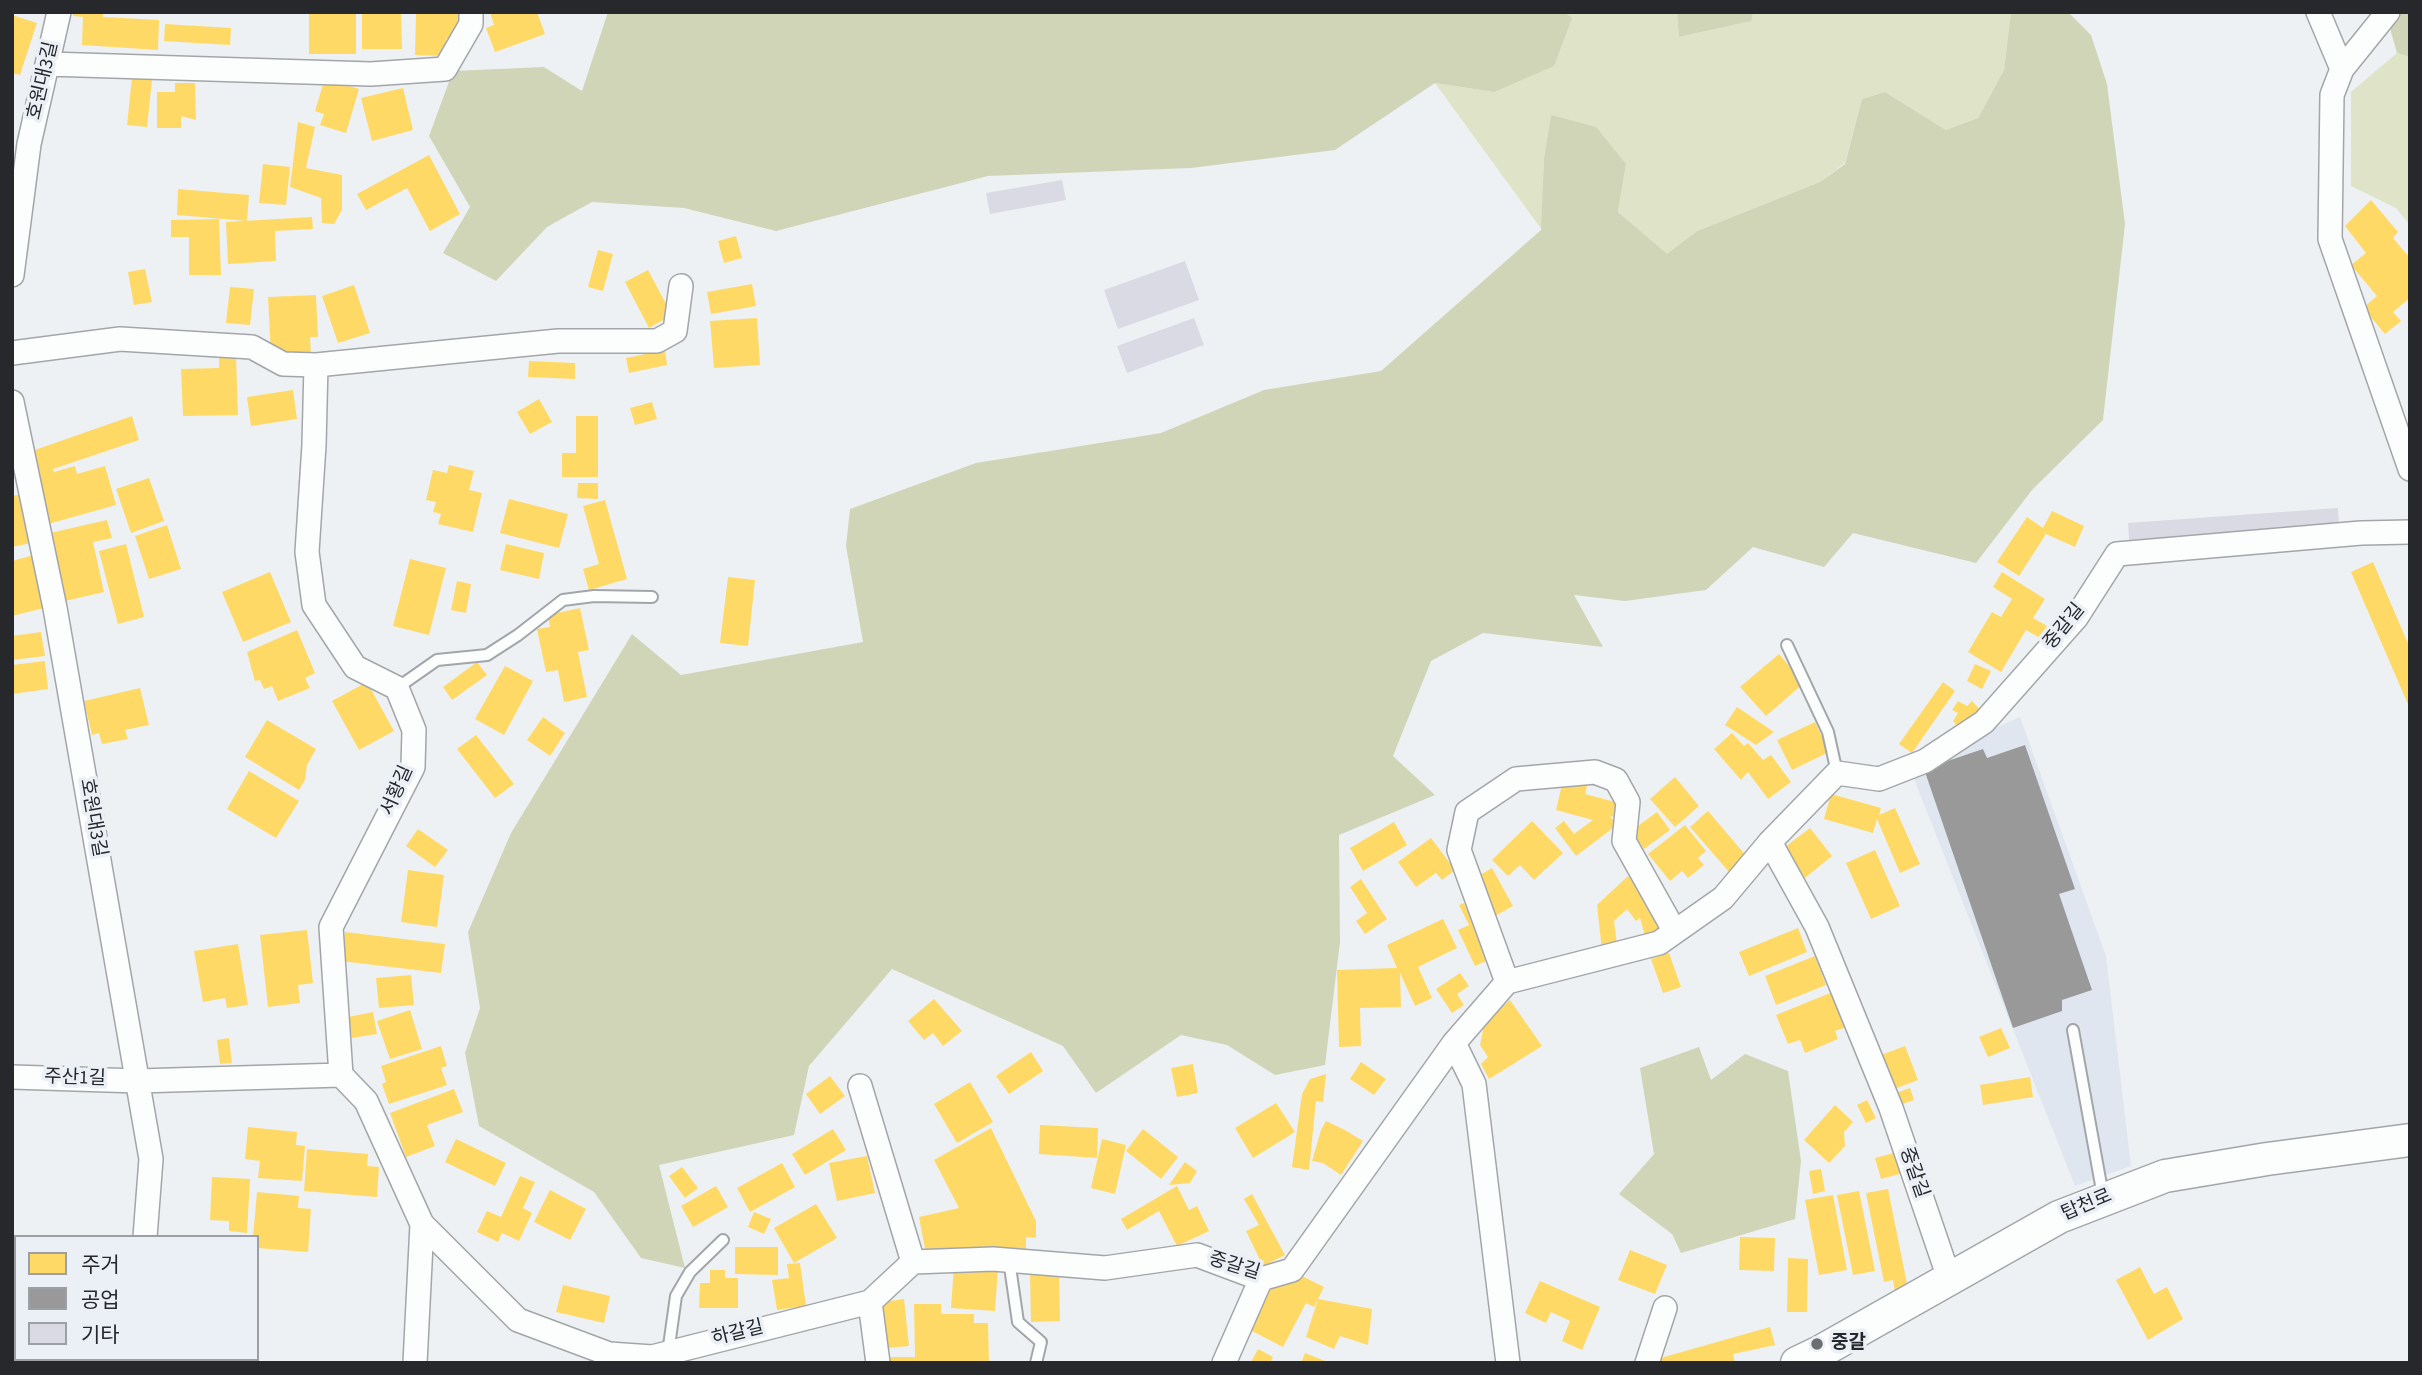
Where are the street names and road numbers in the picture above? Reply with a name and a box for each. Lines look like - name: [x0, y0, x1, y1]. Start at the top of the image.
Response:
- street label: 호원대3길: [24, 40, 64, 122]
- street label: 중갈길: [2040, 599, 2090, 655]
- street label: 서황길: [377, 762, 419, 820]
- street label: 호원대3길: [74, 777, 110, 859]
- street label: 주산1길: [44, 1067, 106, 1091]
- street label: 중갈길: [1894, 1144, 1932, 1202]
- street label: 탑천로: [2058, 1185, 2116, 1227]
- street label: 중갈길: [1206, 1248, 1262, 1286]
- street label: 하갈길: [710, 1317, 766, 1351]

